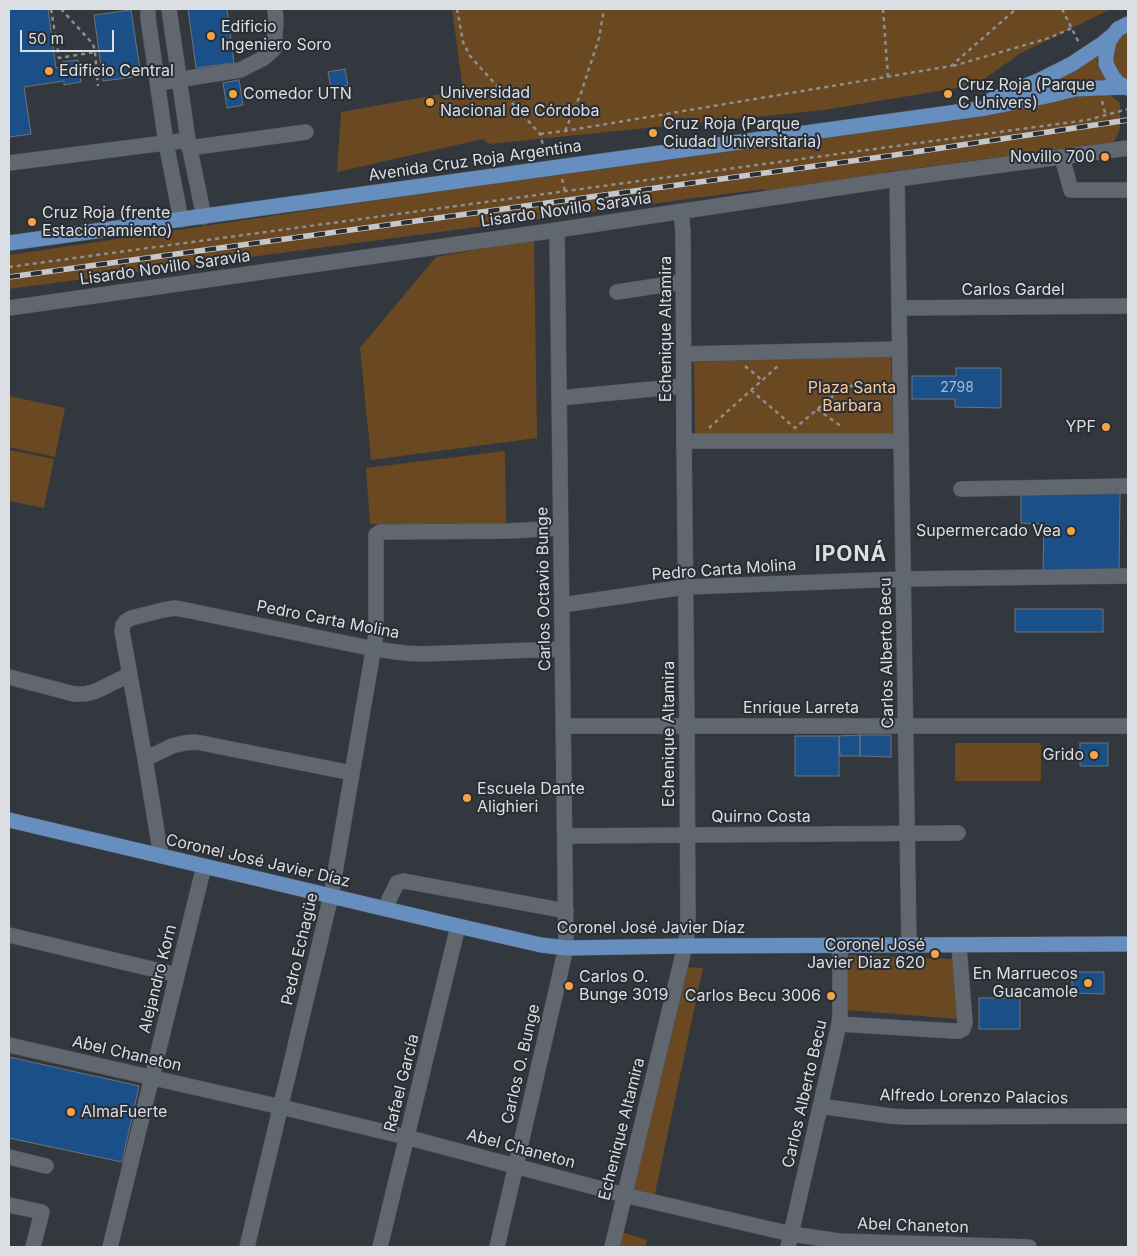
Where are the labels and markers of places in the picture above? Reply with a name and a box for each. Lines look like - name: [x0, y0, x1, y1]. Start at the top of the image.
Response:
- place label: Edificio Ingeniero Soro: [221, 17, 332, 55]
- marker: Edificio Ingeniero Soro: [205, 30, 217, 42]
- place label: Edificio Central: [59, 61, 174, 81]
- marker: Edificio Central: [43, 65, 55, 77]
- place label: Cruz Roja (Parque C Univers): [958, 75, 1095, 113]
- place label: Universidad Nacional de Córdoba: [440, 83, 599, 121]
- place label: Comedor UTN: [243, 84, 352, 104]
- marker: Comedor UTN: [227, 88, 239, 100]
- marker: Cruz Roja (Parque C Univers): [942, 88, 954, 100]
- marker: Universidad Nacional de Córdoba: [424, 96, 436, 108]
- place label: Cruz Roja (Parque Ciudad Universitaria): [663, 114, 822, 152]
- marker: Cruz Roja (Parque Ciudad Universitaria): [647, 127, 659, 139]
- place label: Novillo 700: [1010, 147, 1095, 167]
- marker: Novillo 700: [1099, 151, 1111, 163]
- place label: Cruz Roja (frente Estacionamiento): [42, 203, 172, 241]
- marker: Cruz Roja (frente Estacionamiento): [26, 216, 38, 228]
- place label: YPF: [1065, 417, 1096, 437]
- marker: YPF: [1100, 421, 1112, 433]
- place label: Supermercado Vea: [916, 521, 1061, 541]
- marker: Supermercado Vea: [1065, 525, 1077, 537]
- place label: Grido: [1043, 745, 1084, 765]
- marker: Grido: [1088, 749, 1100, 761]
- place label: Escuela Dante Alighieri: [477, 779, 585, 817]
- marker: Escuela Dante Alighieri: [461, 792, 473, 804]
- place label: Coronel José Javier Diaz 620: [807, 935, 925, 973]
- marker: Coronel José Javier Diaz 620: [929, 948, 941, 960]
- place label: En Marruecos Guacamole: [973, 964, 1078, 1002]
- place label: Carlos O. Bunge 3019: [579, 967, 668, 1005]
- marker: En Marruecos Guacamole: [1082, 977, 1094, 989]
- marker: Carlos O. Bunge 3019: [563, 980, 575, 992]
- place label: Carlos Becu 3006: [685, 986, 821, 1006]
- marker: Carlos Becu 3006: [825, 990, 837, 1002]
- place label: AlmaFuerte: [81, 1102, 167, 1122]
- marker: AlmaFuerte: [65, 1106, 77, 1118]

